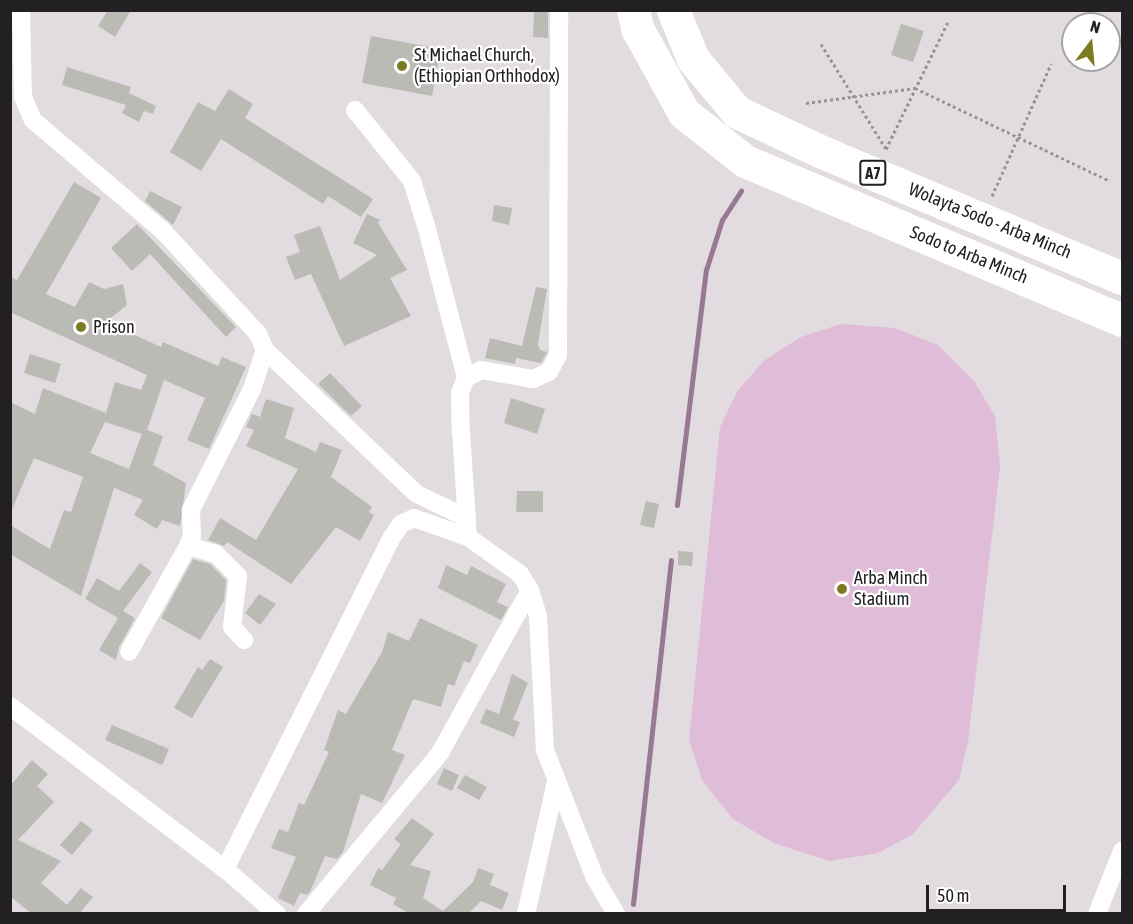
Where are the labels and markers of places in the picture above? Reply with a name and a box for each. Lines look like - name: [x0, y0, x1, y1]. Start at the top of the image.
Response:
- place label: St Michael Church, (Ethiopian Orthhodox): [414, 45, 560, 88]
- marker: St Michael Church, (Ethiopian Orthhodox): [395, 59, 409, 73]
- place label: Prison: [93, 316, 135, 338]
- marker: Prison: [74, 320, 88, 334]
- place label: Arba Minch Stadium: [854, 568, 928, 610]
- marker: Arba Minch Stadium: [835, 582, 849, 596]

